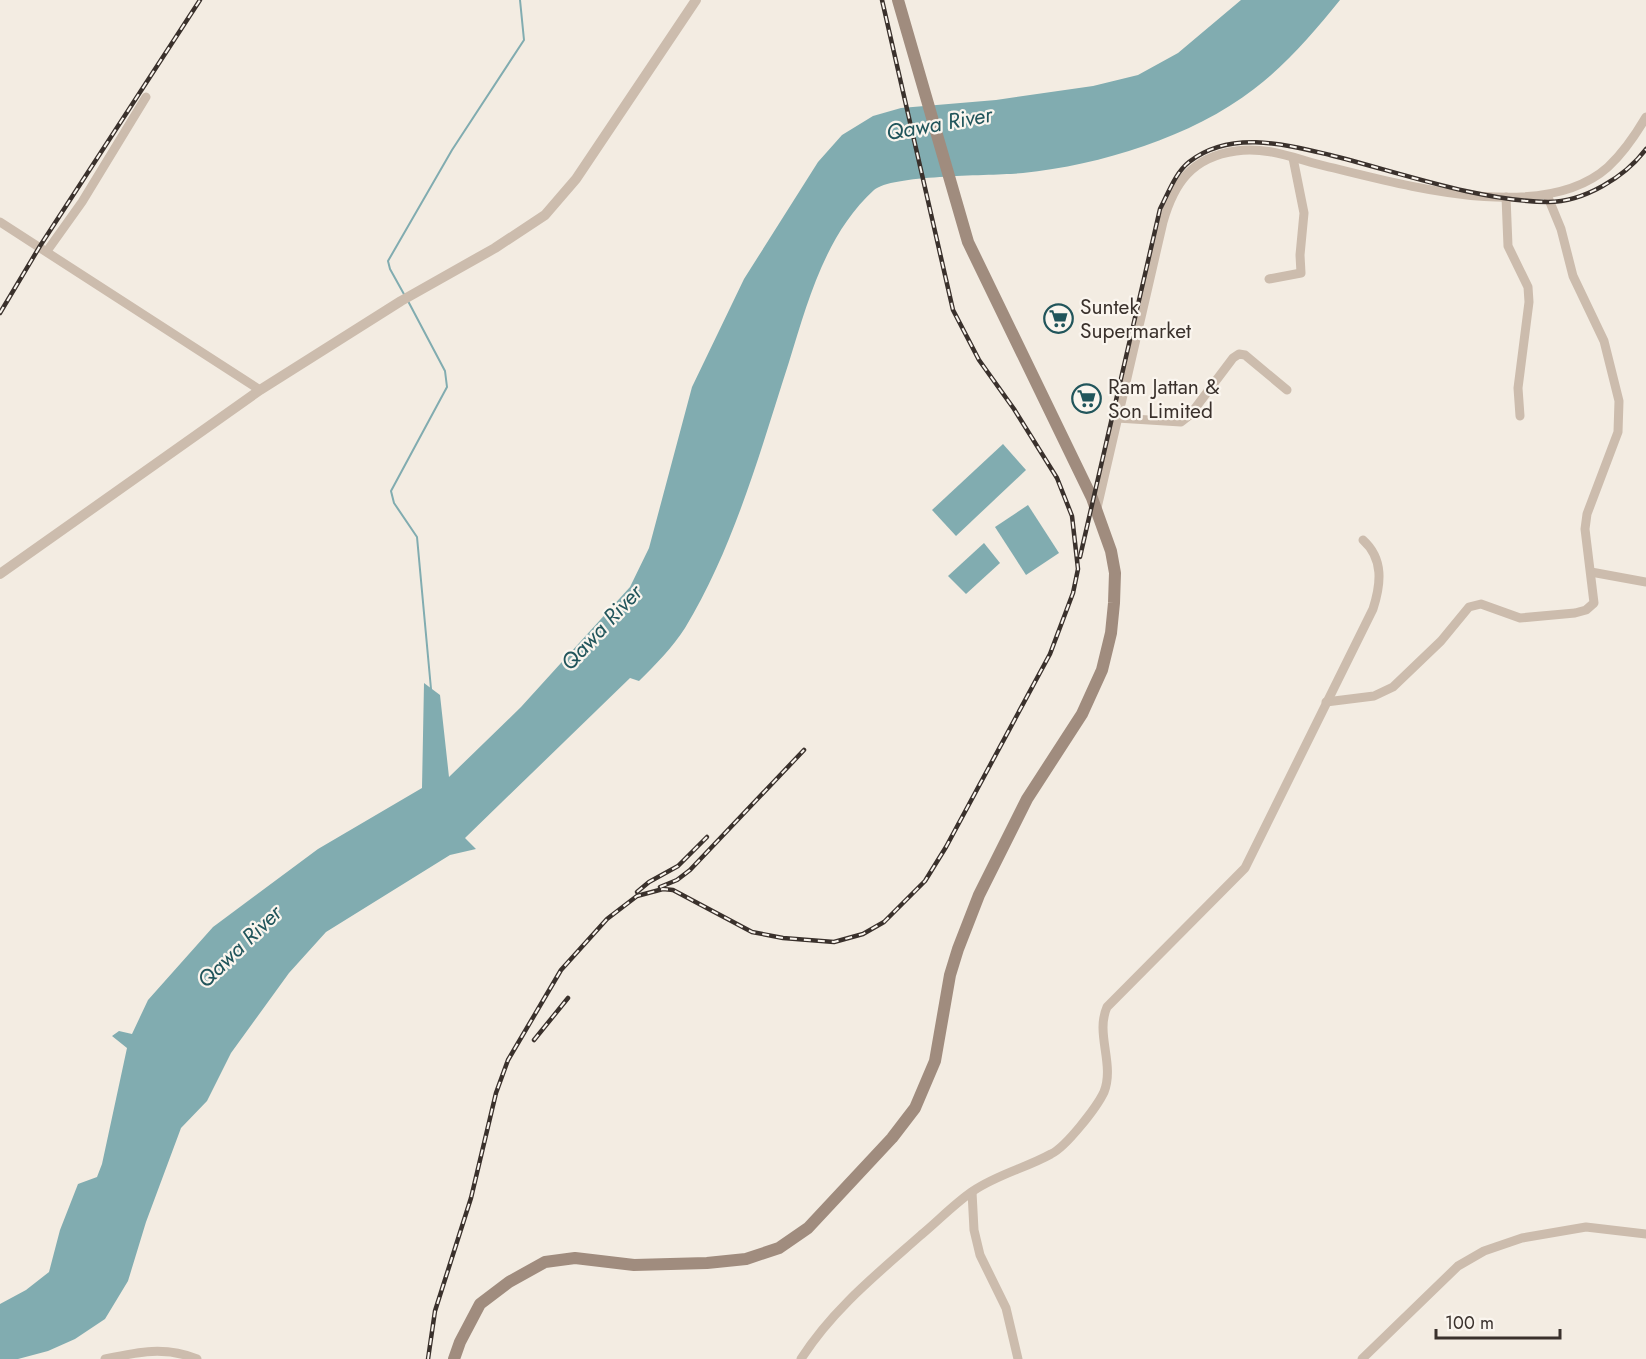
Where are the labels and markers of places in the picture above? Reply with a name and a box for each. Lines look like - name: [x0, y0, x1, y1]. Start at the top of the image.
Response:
- place label: Suntek Supermarket: [1080, 292, 1191, 346]
- supermarket icon: Suntek Supermarket: [1043, 303, 1075, 335]
- place label: Ram Jattan & Son Limited: [1108, 372, 1219, 426]
- supermarket icon: Ram Jattan & Son Limited: [1071, 383, 1103, 415]

